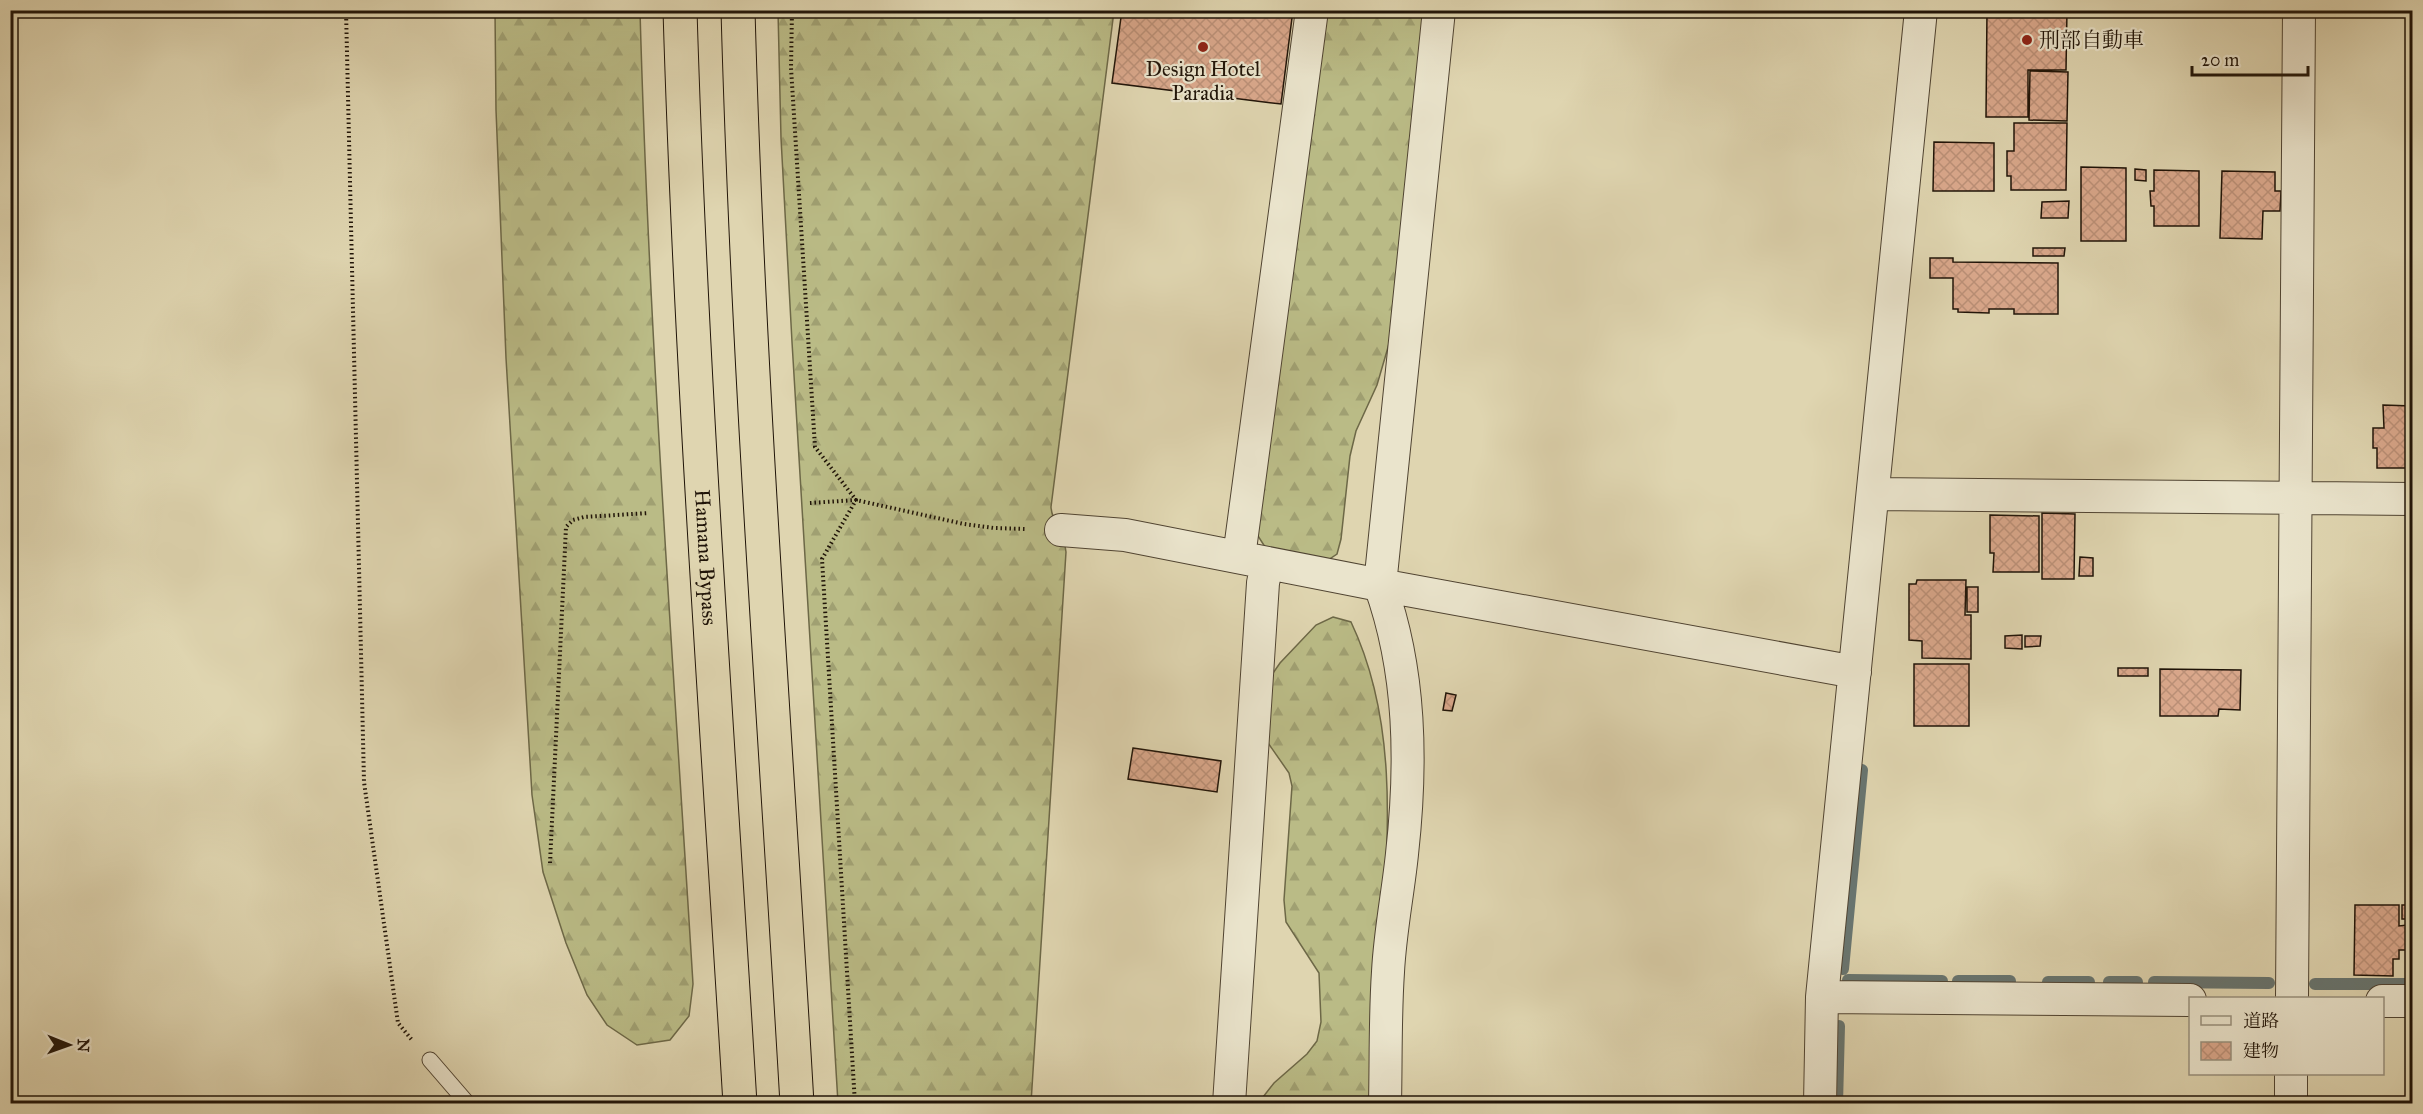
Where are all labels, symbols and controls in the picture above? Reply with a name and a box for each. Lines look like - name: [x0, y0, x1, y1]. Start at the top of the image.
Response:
- place label: 刑部自動車: [2039, 27, 2144, 53]
- marker: 刑部自動車: [2020, 33, 2034, 47]
- scale bar: [2192, 39, 2308, 77]
- marker: Design Hotel Paradia: [1196, 40, 1210, 54]
- text: 20 m: [2201, 49, 2239, 71]
- place label: Design Hotel Paradia: [1146, 56, 1261, 106]
- street label: Hamana Bypass: [689, 488, 723, 626]
- legend: [2189, 997, 2384, 1075]
- text: 道路: [2243, 1010, 2279, 1032]
- north arrow: [39, 1015, 99, 1075]
- text: N: [74, 1038, 93, 1053]
- text: 建物: [2243, 1040, 2279, 1062]

